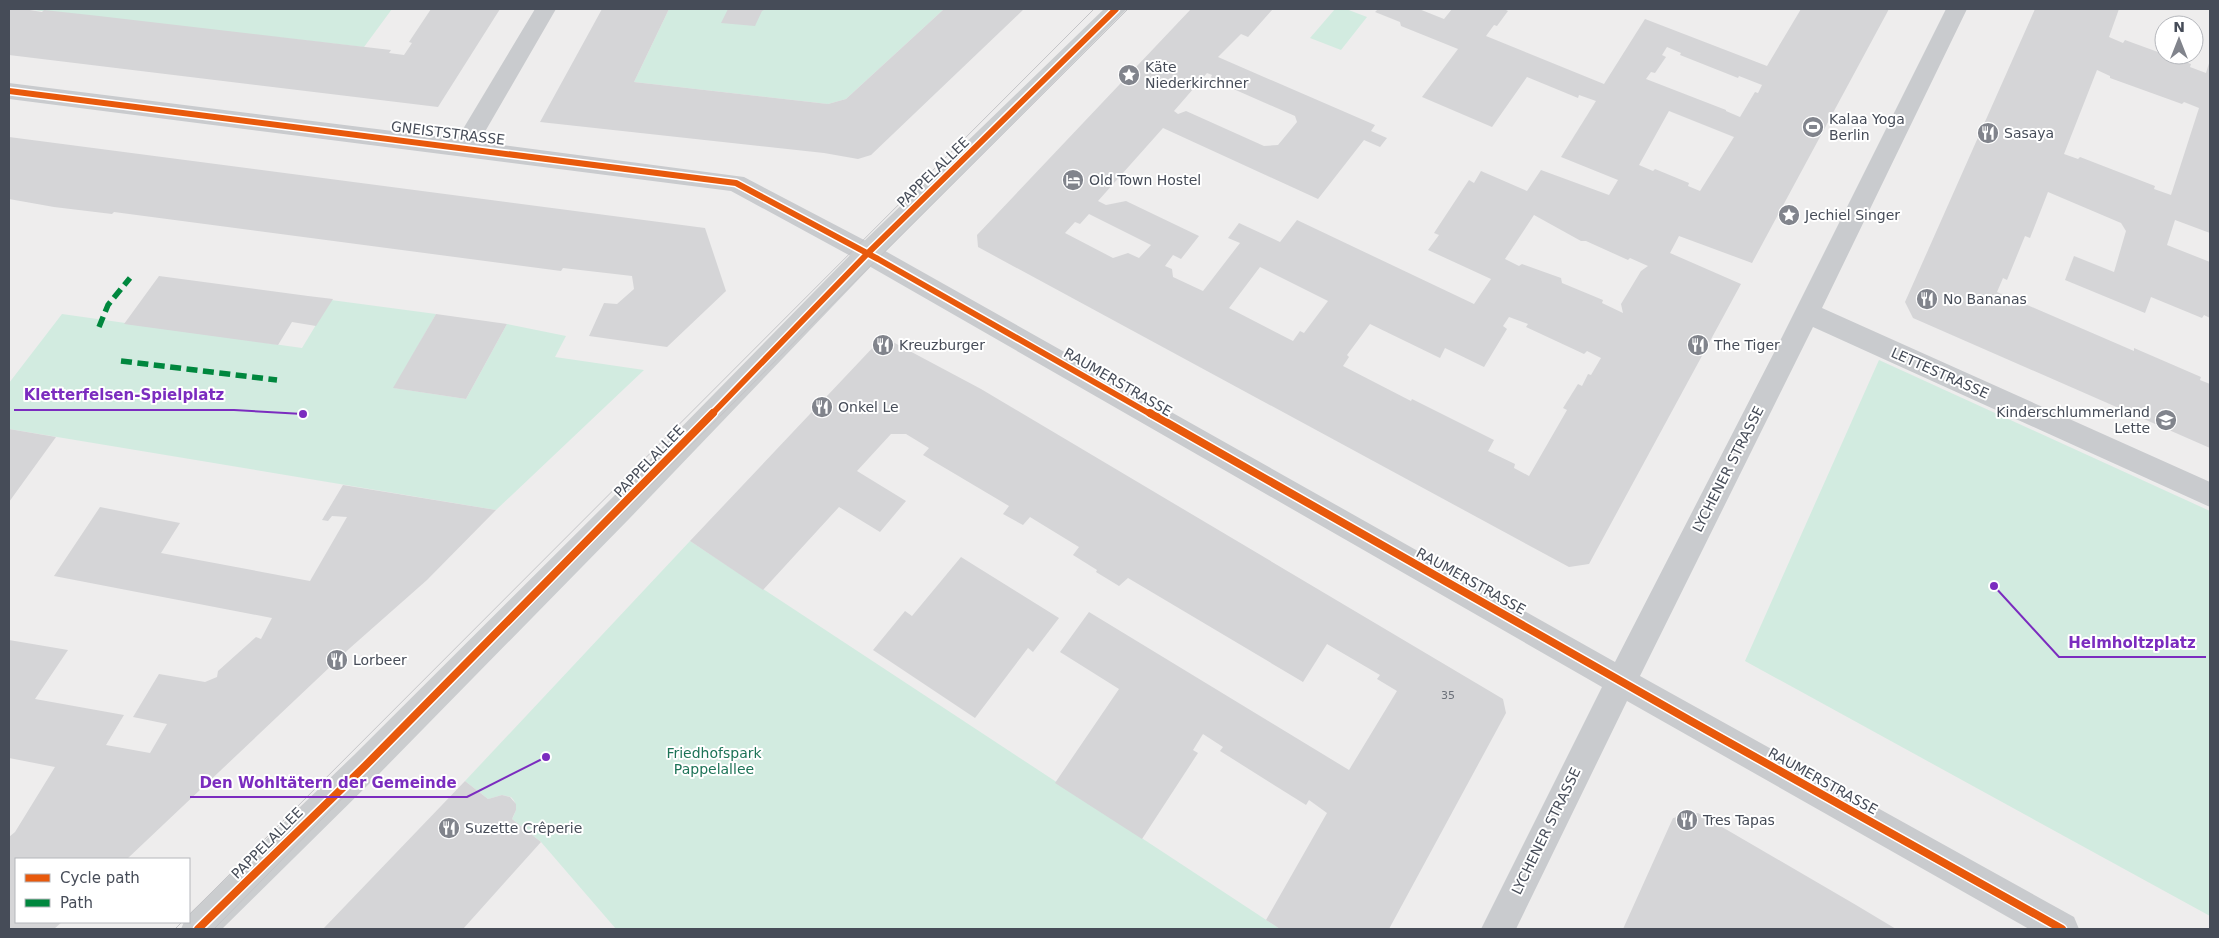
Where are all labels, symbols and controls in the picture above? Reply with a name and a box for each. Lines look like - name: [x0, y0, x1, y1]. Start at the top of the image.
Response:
- north arrow: [2154, 15, 2204, 65]
- text: N: [2173, 19, 2185, 35]
- place label: Käte Niederkirchner: [1145, 59, 1249, 91]
- place icon: Käte Niederkirchner: [1117, 63, 1141, 87]
- place label: Kalaa Yoga Berlin: [1829, 111, 1905, 143]
- sports icon: Kalaa Yoga Berlin: [1801, 115, 1825, 139]
- street label: GNEISTSTRASSE: [390, 118, 506, 148]
- restaurant icon: Sasaya: [1976, 121, 2000, 145]
- place label: Sasaya: [2004, 125, 2054, 141]
- street label: PAPPELALLEE: [894, 134, 972, 210]
- hotel icon: Old Town Hostel: [1061, 168, 1085, 192]
- place label: Old Town Hostel: [1089, 172, 1201, 188]
- place icon: Jechiel Singer: [1777, 203, 1801, 227]
- place label: Jechiel Singer: [1804, 207, 1900, 223]
- restaurant icon: No Bananas: [1915, 287, 1939, 311]
- place label: No Bananas: [1943, 291, 2027, 307]
- restaurant icon: Kreuzburger: [871, 333, 895, 357]
- restaurant icon: The Tiger: [1686, 333, 1710, 357]
- place label: Kreuzburger: [899, 337, 985, 353]
- place label: The Tiger: [1713, 337, 1780, 353]
- street label: RAUMERSTRASSE: [1061, 344, 1175, 420]
- street label: LETTESTRASSE: [1889, 344, 1991, 402]
- callout: Kletterfelsen-Spielplatz: [14, 380, 234, 410]
- text: Kletterfelsen-Spielplatz: [24, 386, 225, 404]
- restaurant icon: Onkel Le: [810, 395, 834, 419]
- place label: Onkel Le: [838, 399, 899, 415]
- street label: LYCHENER STRASSE: [1689, 403, 1767, 535]
- place label: Kinderschlummerland Lette: [1996, 404, 2150, 436]
- school or university icon: Kinderschlummerland Lette: [2154, 408, 2178, 432]
- street label: PAPPELALLEE: [611, 422, 687, 500]
- street label: RAUMERSTRASSE: [1414, 544, 1528, 618]
- callout: Helmholtzplatz: [2059, 627, 2206, 657]
- text: Helmholtzplatz: [2068, 634, 2196, 652]
- restaurant icon: Lorbeer: [325, 648, 349, 672]
- place label: Lorbeer: [353, 652, 407, 668]
- house number: 35: [1441, 689, 1455, 702]
- street label: RAUMERSTRASSE: [1766, 744, 1880, 818]
- park label: Friedhofspark Pappelallee: [666, 745, 762, 777]
- street label: LYCHENER STRASSE: [1508, 765, 1584, 897]
- callout: Den Wohltätern der Gemeinde: [190, 767, 467, 797]
- text: Den Wohltätern der Gemeinde: [199, 774, 457, 792]
- street label: PAPPELALLEE: [228, 804, 306, 882]
- restaurant icon: Tres Tapas: [1675, 808, 1699, 832]
- place label: Tres Tapas: [1702, 812, 1775, 828]
- restaurant icon: Suzette Crêperie: [437, 816, 461, 840]
- place label: Suzette Crêperie: [465, 820, 582, 836]
- legend: [15, 858, 190, 923]
- text: Cycle path: [60, 869, 140, 887]
- text: Path: [60, 894, 93, 912]

